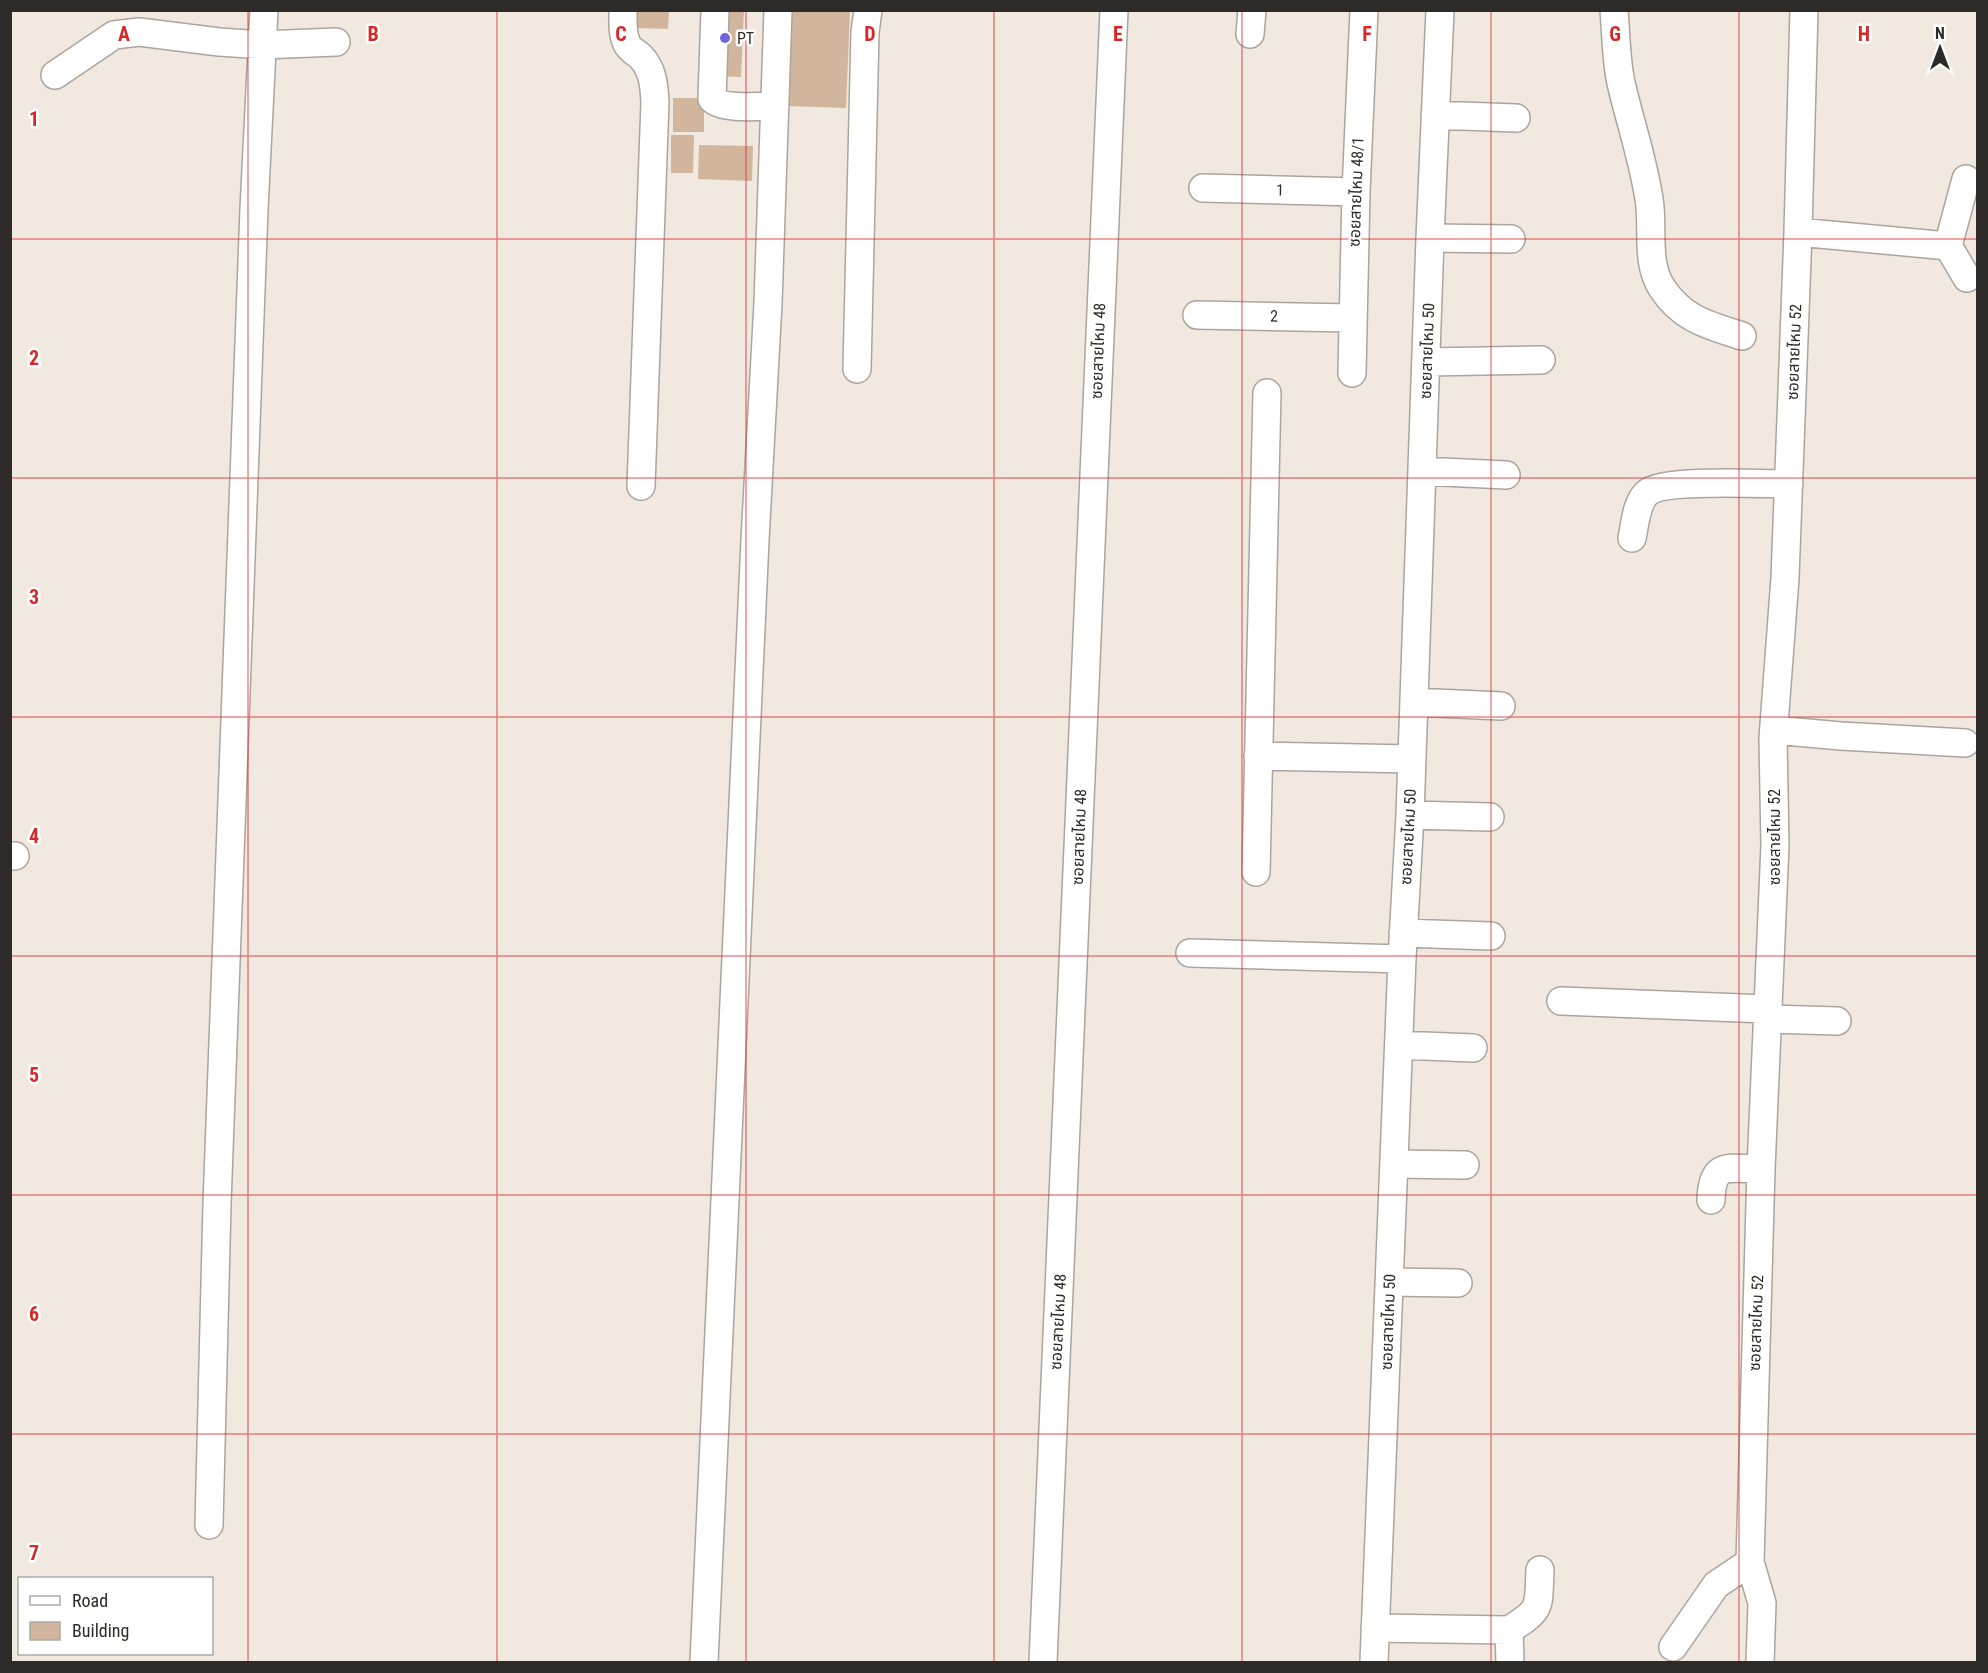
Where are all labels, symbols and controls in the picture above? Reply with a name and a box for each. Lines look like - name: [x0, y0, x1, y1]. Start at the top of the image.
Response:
- north arrow: [1910, 18, 1970, 78]
- text: A: [118, 22, 130, 46]
- text: B: [367, 22, 379, 46]
- text: C: [615, 22, 627, 46]
- text: D: [864, 22, 876, 46]
- text: E: [1113, 22, 1123, 46]
- text: F: [1362, 22, 1372, 46]
- text: G: [1609, 22, 1621, 46]
- text: H: [1858, 22, 1870, 46]
- text: N: [1935, 24, 1945, 43]
- place label: PT: [737, 29, 754, 48]
- marker: PT: [718, 31, 732, 45]
- text: 1: [29, 107, 39, 131]
- street label: ซอยสายไหม 48/1: [1345, 137, 1367, 247]
- street label: 1: [1276, 180, 1284, 200]
- street label: ซอยสายไหม 48: [1087, 303, 1109, 399]
- street label: ซอยสายไหม 50: [1416, 303, 1438, 399]
- street label: ซอยสายไหม 52: [1783, 303, 1805, 400]
- street label: 2: [1270, 306, 1278, 326]
- text: 2: [29, 346, 39, 370]
- text: 3: [29, 585, 39, 609]
- street label: ซอยสายไหม 50: [1396, 788, 1420, 886]
- street label: ซอยสายไหม 48: [1068, 789, 1090, 885]
- street label: ซอยสายไหม 52: [1765, 789, 1784, 885]
- text: 4: [29, 824, 39, 848]
- text: 5: [29, 1063, 39, 1087]
- street label: ซอยสายไหม 48: [1046, 1273, 1070, 1371]
- street label: ซอยสายไหม 50: [1377, 1274, 1399, 1370]
- street label: ซอยสายไหม 52: [1745, 1274, 1767, 1371]
- text: 6: [29, 1302, 39, 1326]
- text: 7: [29, 1541, 39, 1565]
- legend: [18, 1577, 213, 1655]
- text: Road: [72, 1590, 108, 1611]
- text: Building: [72, 1620, 129, 1641]

